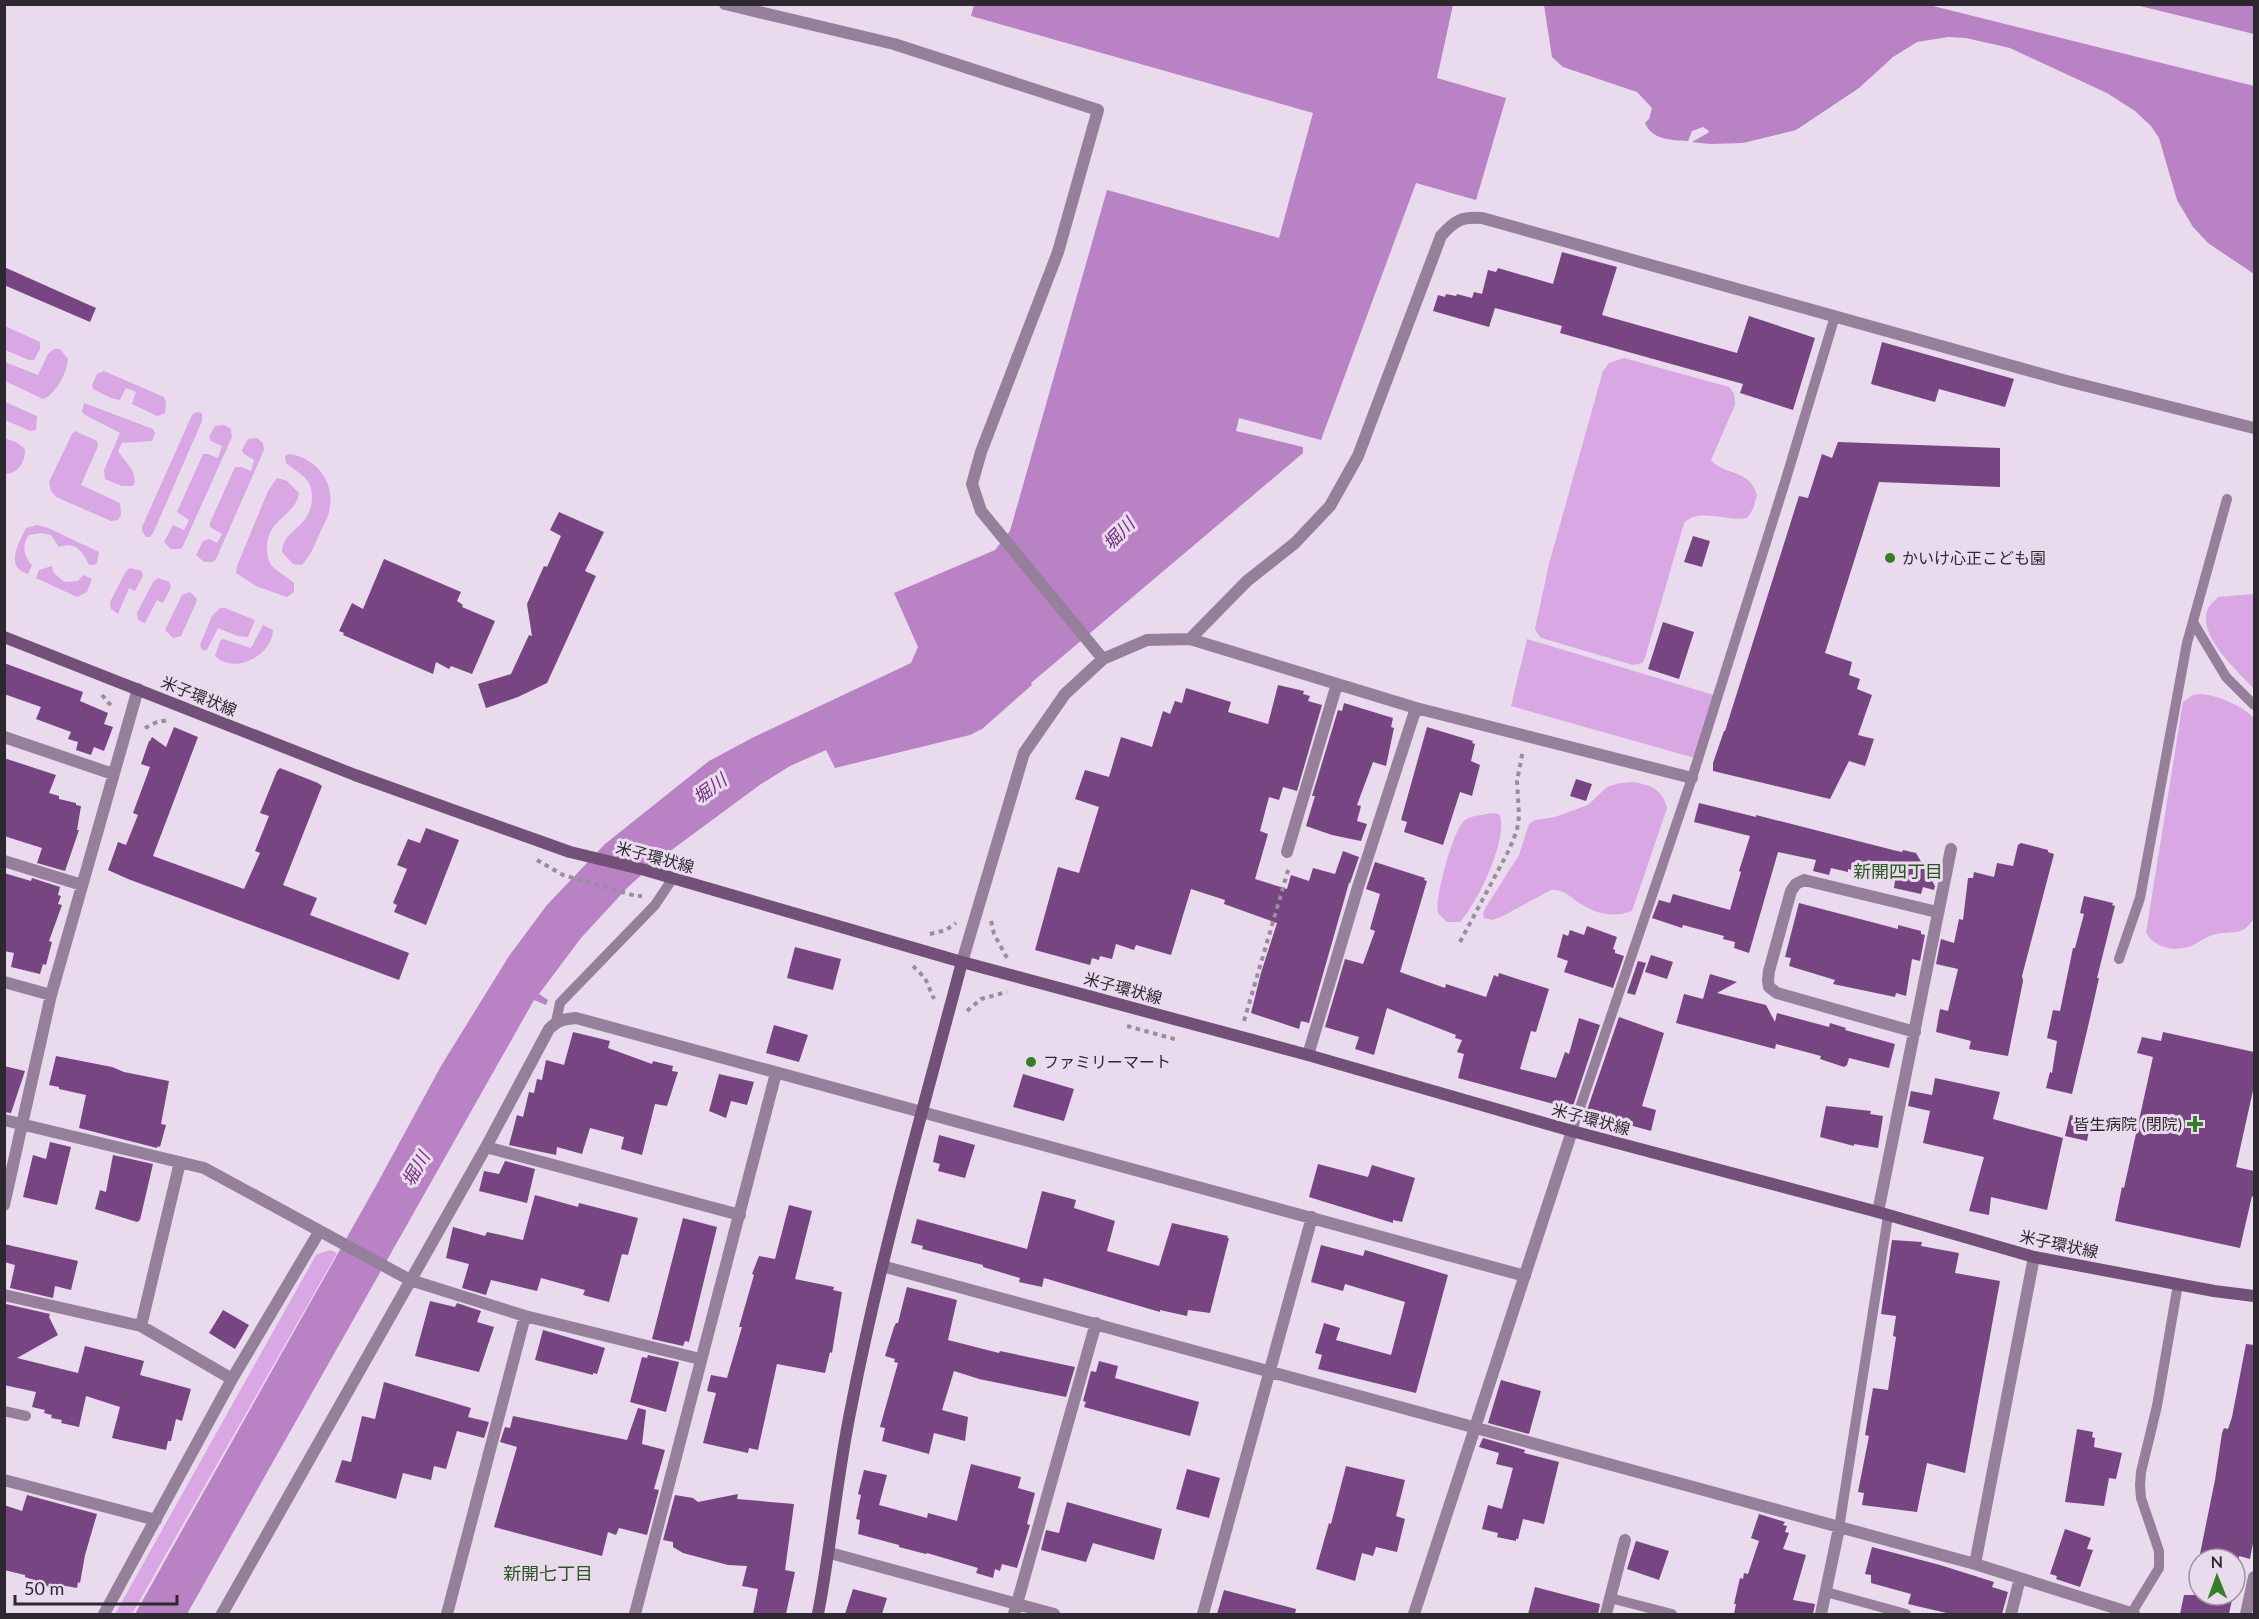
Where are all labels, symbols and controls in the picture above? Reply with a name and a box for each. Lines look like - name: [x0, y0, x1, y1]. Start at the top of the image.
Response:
- water label: 堀川: [1098, 511, 1140, 554]
- place label: かいけ心正こども園: [1902, 548, 2046, 567]
- marker: かいけ心正こども園: [1883, 551, 1897, 565]
- street label: 米子環状線: [159, 672, 240, 719]
- water label: 堀川: [688, 768, 732, 808]
- street label: 米子環状線: [614, 837, 696, 876]
- district label: 新開四丁目: [1853, 860, 1943, 882]
- street label: 米子環状線: [1082, 968, 1164, 1007]
- place label: ファミリーマート: [1043, 1052, 1171, 1071]
- marker: ファミリーマート: [1024, 1055, 1038, 1069]
- street label: 米子環状線: [1550, 1099, 1632, 1138]
- place label: 皆生病院 (閉院): [2073, 1114, 2182, 1133]
- marker: 皆生病院 (閉院): [2186, 1115, 2204, 1133]
- water label: 堀川: [397, 1146, 435, 1190]
- street label: 米子環状線: [2018, 1226, 2100, 1261]
- north arrow: [2187, 1547, 2247, 1607]
- text: N: [2210, 1552, 2223, 1571]
- district label: 新開七丁目: [503, 1562, 593, 1584]
- scale bar: [15, 1568, 177, 1606]
- text: 50 m: [24, 1577, 64, 1599]

